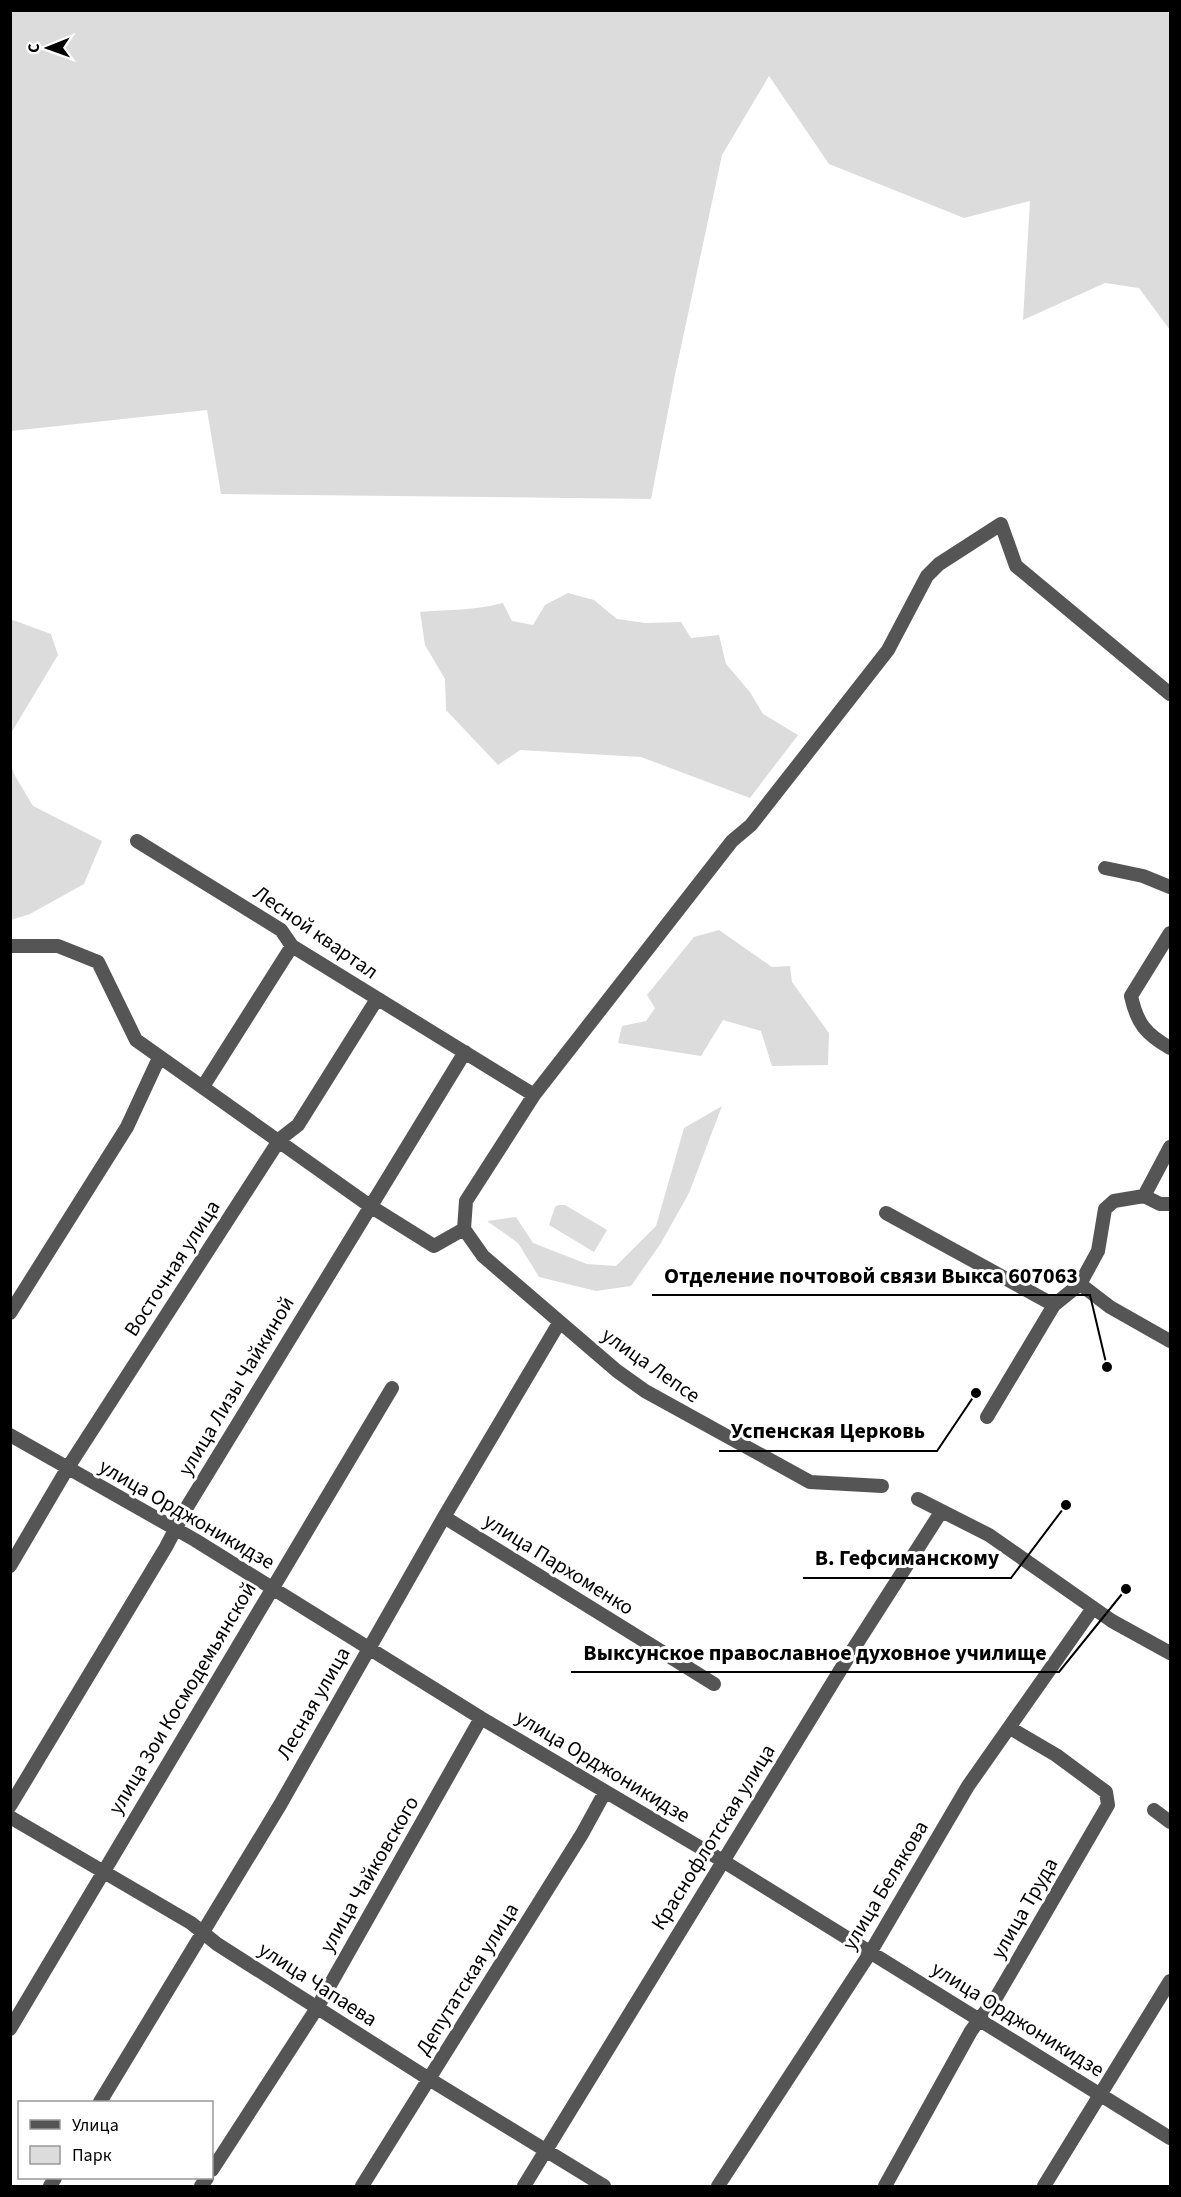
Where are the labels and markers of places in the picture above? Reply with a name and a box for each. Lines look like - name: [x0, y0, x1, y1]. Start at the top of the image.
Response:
- callout: Отделение почтовой связи Выкса 607063: [652, 1255, 1090, 1295]
- callout: Успенская Церковь: [719, 1411, 937, 1451]
- callout: В. Гефсиманскому: [803, 1538, 1011, 1578]
- callout: Выксунское православное духовное училище: [571, 1632, 1059, 1672]

